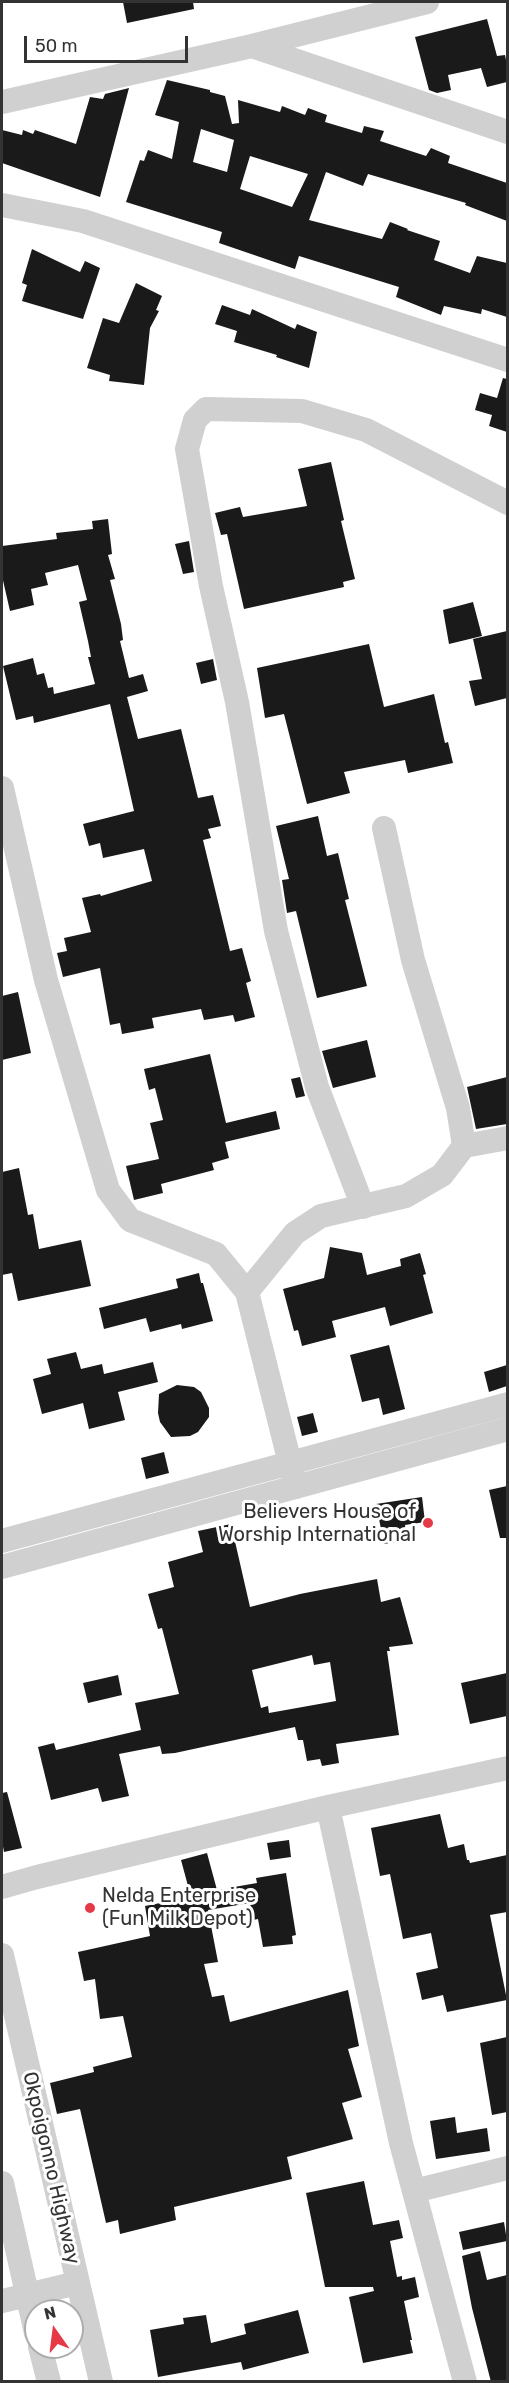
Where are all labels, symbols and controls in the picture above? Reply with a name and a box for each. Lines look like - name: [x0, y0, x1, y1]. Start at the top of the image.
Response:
- scale bar: [27, 24, 190, 62]
- text: 50 m: [35, 35, 78, 57]
- place label: Believers House of Worship International: [218, 1500, 416, 1547]
- marker: Believers House of Worship International: [421, 1516, 435, 1530]
- place label: Nelda Enterprise (Fun Milk Depot): [102, 1884, 256, 1931]
- marker: Nelda Enterprise (Fun Milk Depot): [83, 1901, 97, 1915]
- street label: Okpoigonno Highway: [17, 2069, 85, 2267]
- north arrow: [24, 2299, 84, 2359]
- text: N: [42, 2302, 58, 2324]

